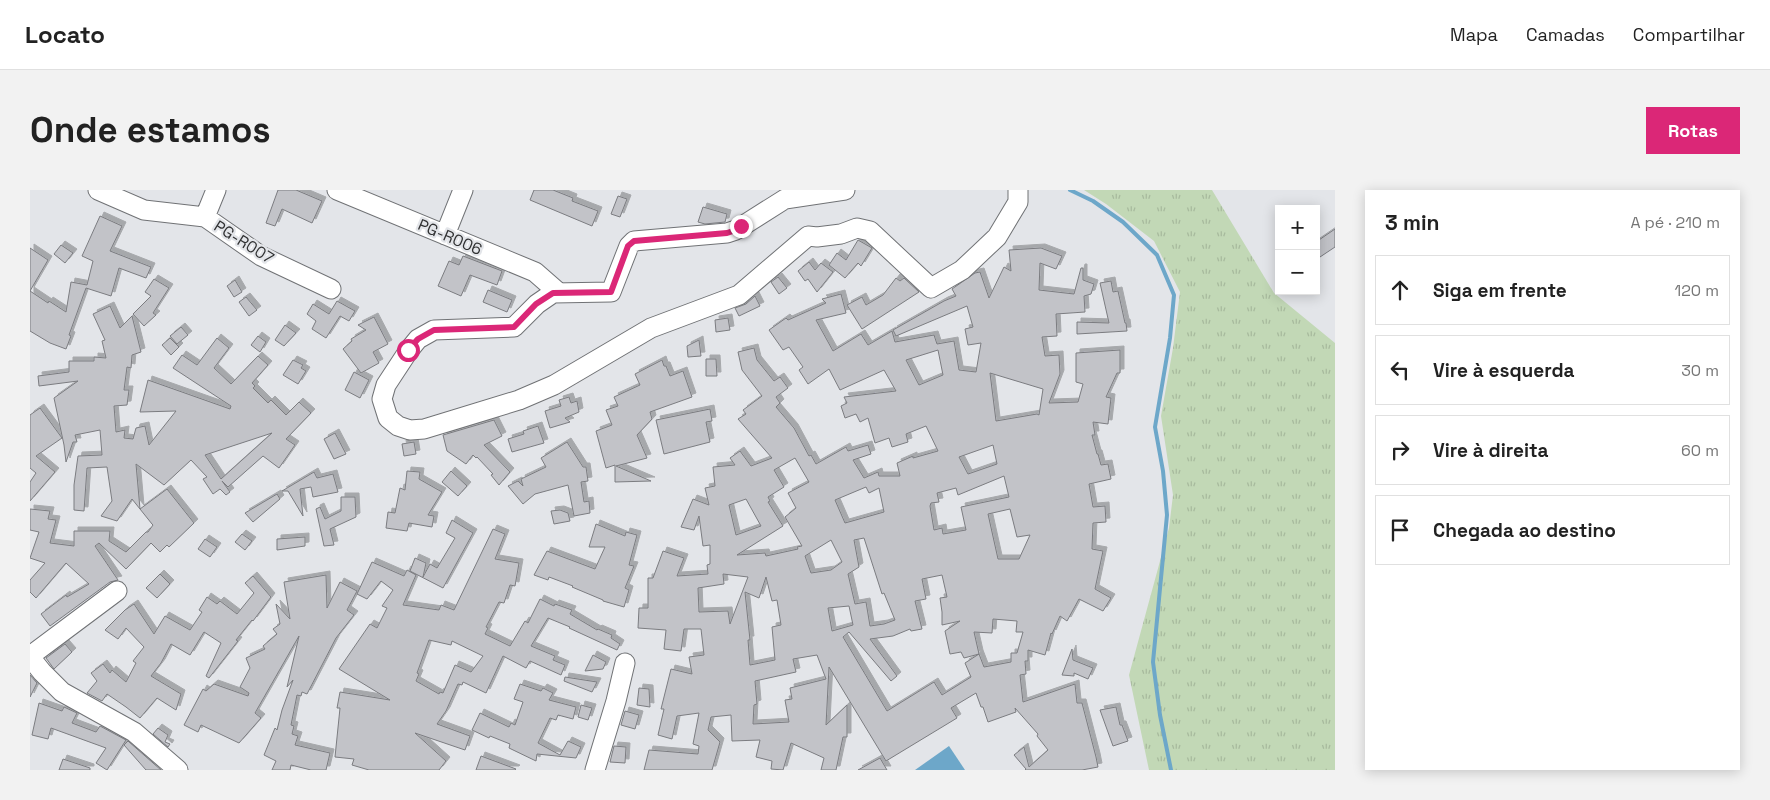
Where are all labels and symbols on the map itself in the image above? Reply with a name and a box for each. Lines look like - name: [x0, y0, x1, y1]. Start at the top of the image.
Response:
- street label: PG-R006: [415, 214, 485, 260]
- street label: PG-R007: [210, 215, 278, 269]
- route end: [730, 215, 753, 238]
- route start: [397, 339, 420, 362]

